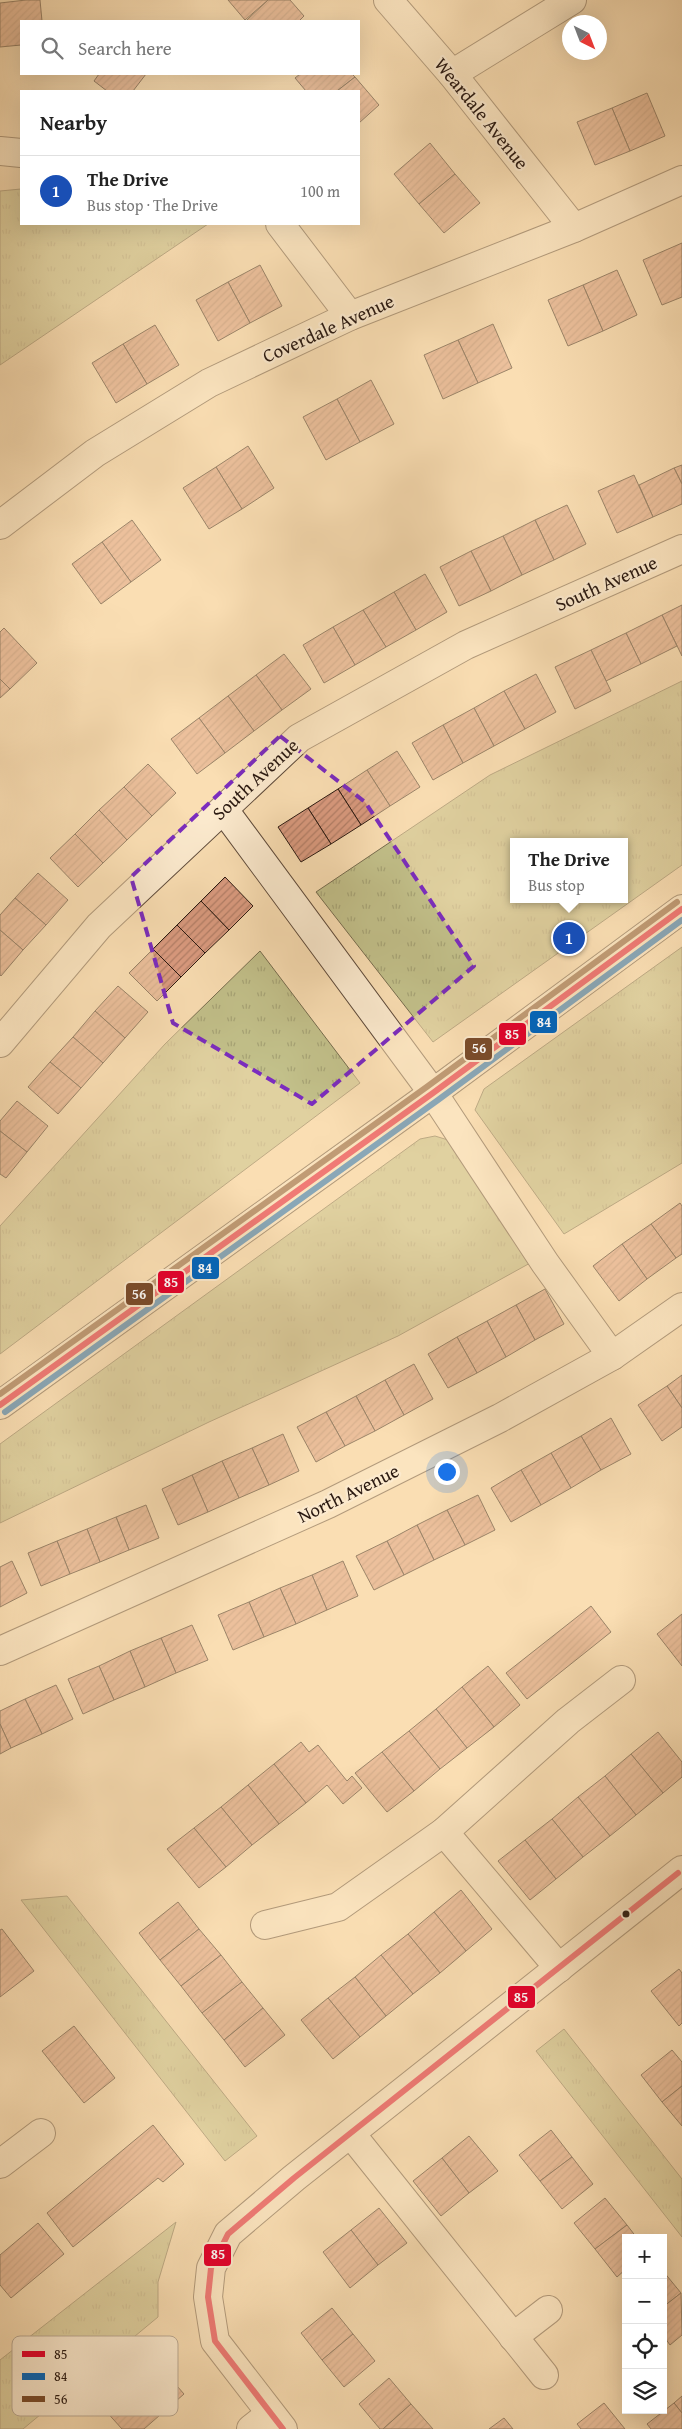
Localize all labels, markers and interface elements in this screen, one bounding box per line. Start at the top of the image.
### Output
north arrow [562,15,607,60]
search box [20,20,360,75]
icon: search [38,34,66,62]
text: Search here [78,34,172,62]
street label: Weardale Avenue [428,51,536,175]
text: Nearby [40,107,107,138]
text: The Drive [87,165,169,193]
text: 1 [52,179,60,203]
text: 100 m [300,179,340,203]
text: Bus stop · The Drive [87,193,218,217]
street label: Coverdale Avenue [258,286,398,369]
street label: South Avenue [550,548,662,618]
street label: South Avenue [206,731,305,826]
popup [510,838,628,903]
text: The Drive [528,845,610,873]
text: Bus stop [528,873,585,897]
pin: 1 [553,919,585,957]
line badge: 84 [529,1010,558,1034]
text: 84 [537,1012,551,1032]
line badge: 85 [498,1022,527,1046]
text: 85 [505,1024,519,1044]
line badge: 56 [464,1037,493,1061]
text: 56 [472,1038,486,1058]
line badge: 84 [191,1256,220,1280]
text: 84 [198,1258,212,1278]
line badge: 85 [157,1270,185,1294]
text: 85 [164,1272,178,1292]
line badge: 56 [125,1282,154,1306]
text: 56 [132,1284,146,1304]
street label: North Avenue [292,1456,404,1530]
your location [434,1459,460,1485]
unlabelled marker [621,1909,631,1919]
line badge: 85 [507,1985,536,2009]
text: 85 [514,1987,528,2007]
map controls [622,2234,667,2414]
button: + [622,2234,667,2279]
line badge: 85 [203,2243,232,2267]
text: 85 [211,2244,225,2264]
button: − [622,2279,667,2324]
button: locate [622,2324,667,2369]
legend [12,2336,178,2416]
text: 85 [54,2344,67,2364]
text: 84 [54,2366,68,2386]
button: layers [622,2369,667,2414]
text: 56 [54,2389,68,2409]

